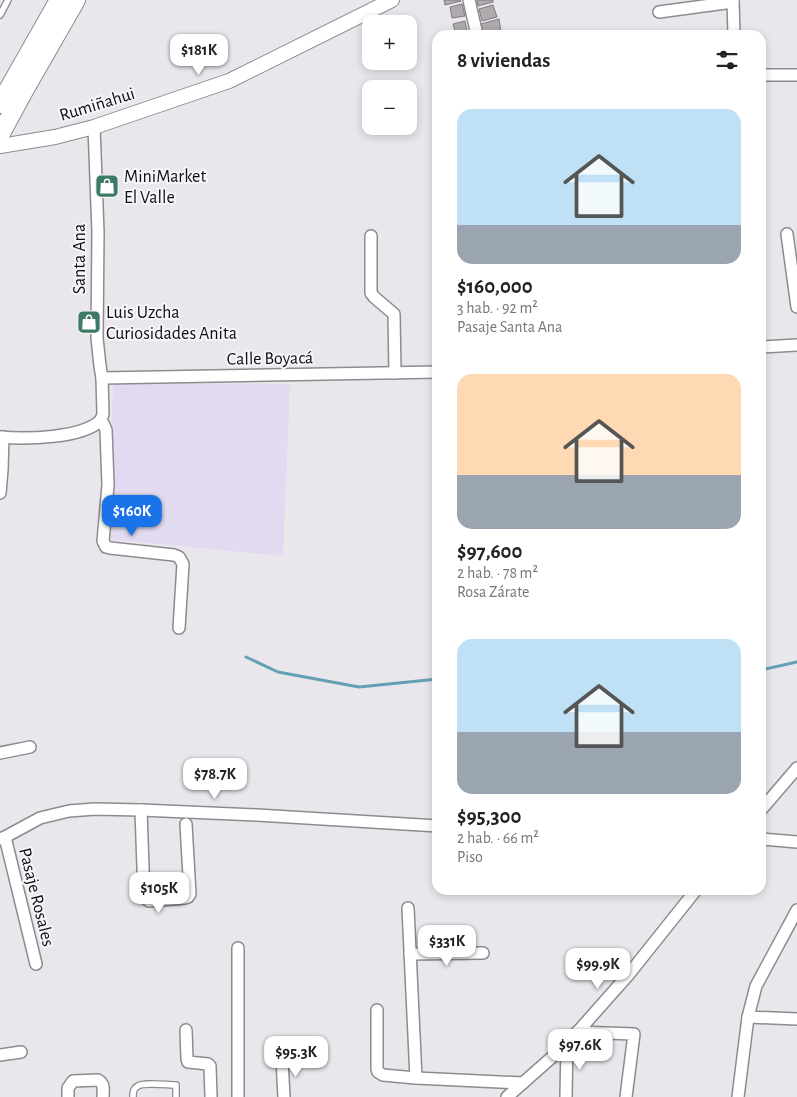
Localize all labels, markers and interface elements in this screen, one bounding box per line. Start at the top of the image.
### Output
map controls [362,15,417,135]
button: + [362,15,417,70]
pin: $181K [164,34,234,76]
text: $181K [181,42,217,58]
icon: filters [713,46,741,74]
text: 8 viviendas [457,50,550,71]
button: − [362,80,417,135]
street label: Rumiñahui [57,85,137,125]
icon: home [554,141,644,231]
place label: MiniMarket El Valle [124,168,206,207]
shop icon: MiniMarket El Valle [94,173,120,199]
street label: Santa Ana [71,224,89,294]
text: $160,000 [457,276,533,297]
text: 3 hab. · 92 m² [457,300,538,316]
place label: Luis Uzcha Curiosidades Anita [106,304,237,343]
shop icon: Luis Uzcha Curiosidades Anita [76,309,102,335]
text: Pasaje Santa Ana [457,319,562,335]
street label: Calle Boyacá [227,349,314,369]
icon: home [554,406,644,496]
pin: $160K [97,494,167,537]
text: $160K [113,503,151,519]
text: $97,600 [457,541,523,562]
text: 2 hab. · 78 m² [457,565,538,581]
text: Rosa Zárate [457,584,529,600]
icon: home [554,671,644,761]
pin: $78.7K [174,758,256,800]
text: $78.7K [194,766,236,782]
text: $95,300 [457,806,521,827]
text: 2 hab. · 66 m² [457,830,539,846]
street label: Pasaje Rosales [15,846,57,948]
text: Piso [457,849,483,865]
pin: $105K [124,872,194,914]
text: $105K [140,880,178,896]
pin: $331K [412,924,482,967]
text: $331K [429,933,465,949]
pin: $99.9K [557,948,639,990]
text: $99.9K [576,956,620,972]
pin: $97.6K [539,1028,621,1071]
pin: $95.3K [255,1036,337,1078]
text: $97.6K [559,1037,601,1053]
text: $95.3K [275,1044,317,1060]

